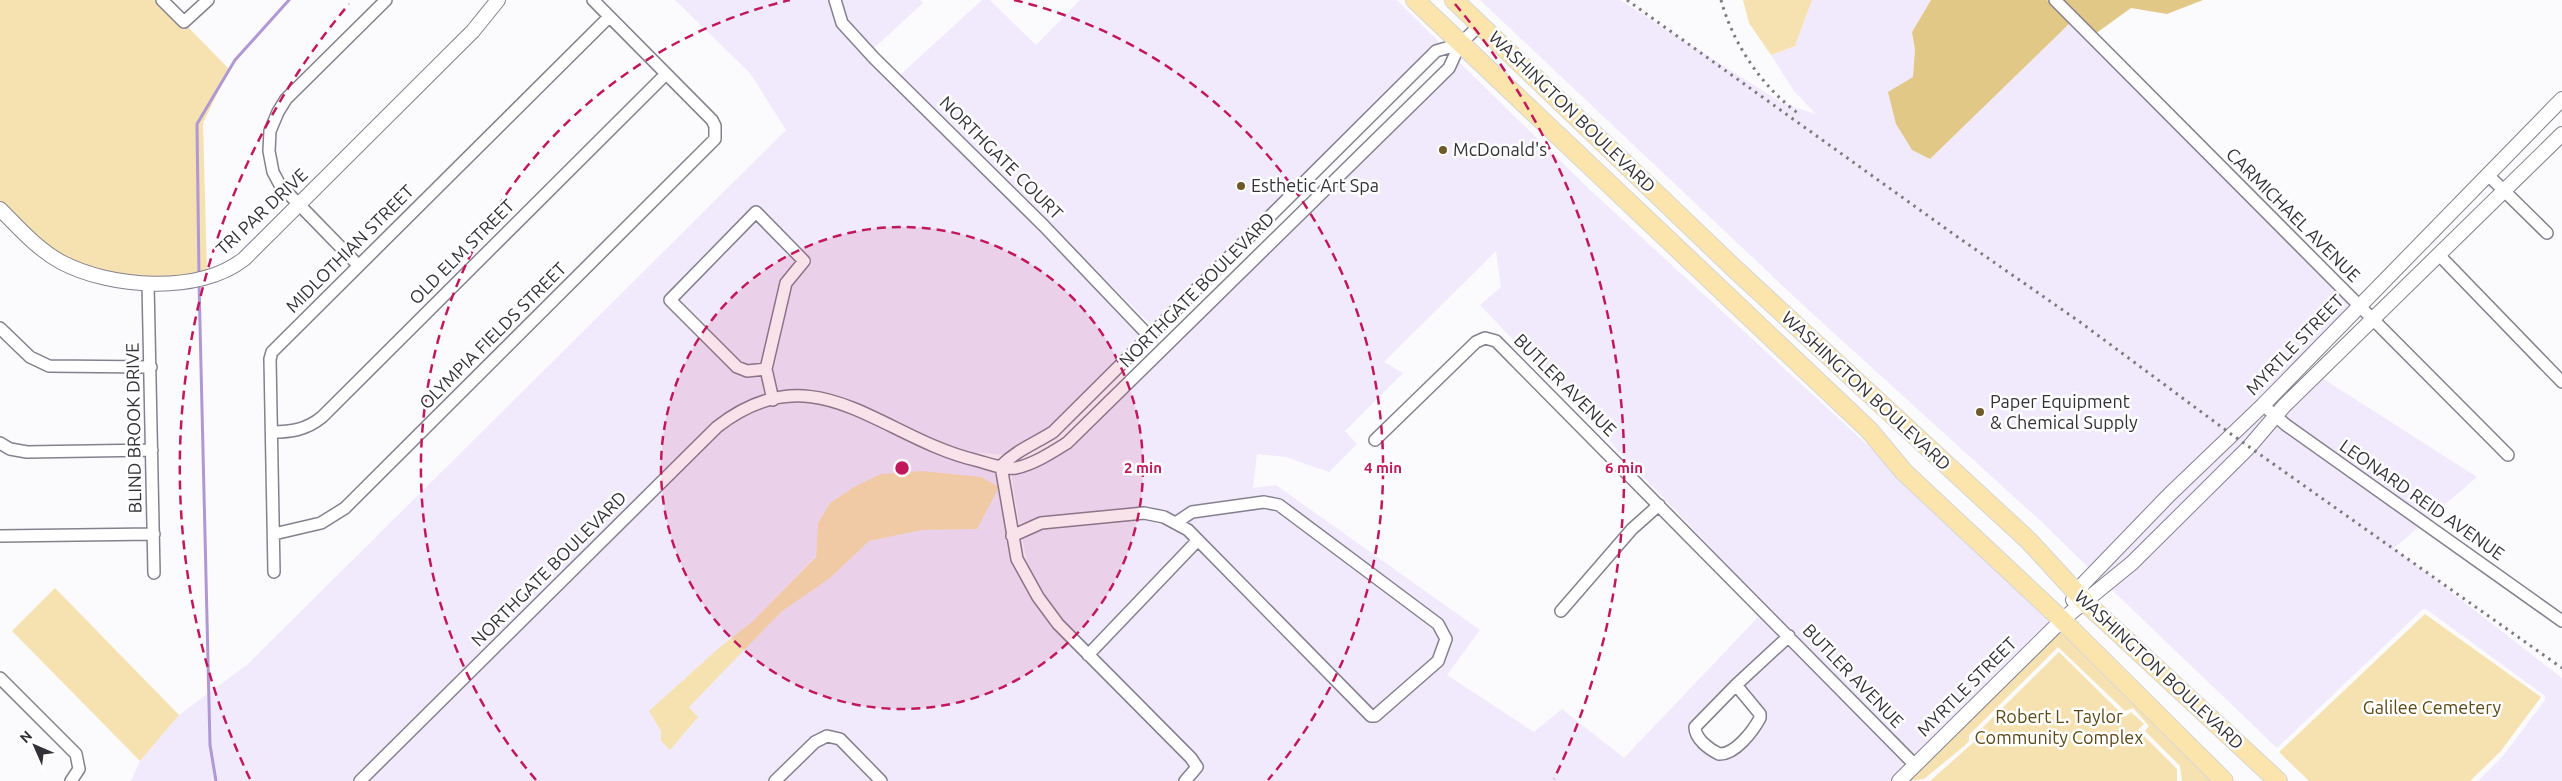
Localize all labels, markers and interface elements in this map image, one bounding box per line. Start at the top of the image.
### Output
street label: WASHINGTON BOULEVARD [1485,26,1660,196]
street label: NORTHGATE COURT [936,92,1067,223]
place label: McDonald's [1453,139,1547,159]
street label: CARMICHAEL AVENUE [2223,143,2365,285]
marker: McDonald's [1437,144,1449,156]
street label: TRI PAR DRIVE [212,164,311,259]
place label: Esthetic Art Spa [1251,175,1379,195]
street label: MIDLOTHIAN STREET [281,180,417,316]
marker: Esthetic Art Spa [1235,180,1247,192]
street label: OLD ELM STREET [405,195,518,308]
street label: NORTHGATE BOULEVARD [1115,208,1278,371]
street label: OLYMPIA FIELDS STREET [415,258,570,413]
street label: MYRTLE STREET [2241,290,2347,399]
street label: WASHINGTON BOULEVARD [1778,307,1955,474]
street label: BUTLER AVENUE [1511,329,1621,439]
street label: BLIND BROOK DRIVE [122,343,144,513]
place label: Paper Equipment & Chemical Supply [1990,391,2138,432]
marker: Paper Equipment & Chemical Supply [1974,406,1986,418]
street label: LEONARD REID AVENUE [2337,435,2509,564]
centre of rings [893,459,911,477]
text: 2 min [1124,459,1162,476]
text: 4 min [1364,459,1402,476]
text: 6 min [1605,459,1643,476]
street label: NORTHGATE BOULEVARD [467,487,630,650]
street label: WASHINGTON BOULEVARD [2071,586,2248,753]
street label: BUTLER AVENUE [1799,619,1908,731]
street label: MYRTLE STREET [1913,633,2020,740]
park label: Galilee Cemetery [2363,697,2501,717]
park label: Robert L. Taylor Community Complex [1975,706,2143,747]
north arrow [10,721,60,771]
text: N [16,727,35,746]

